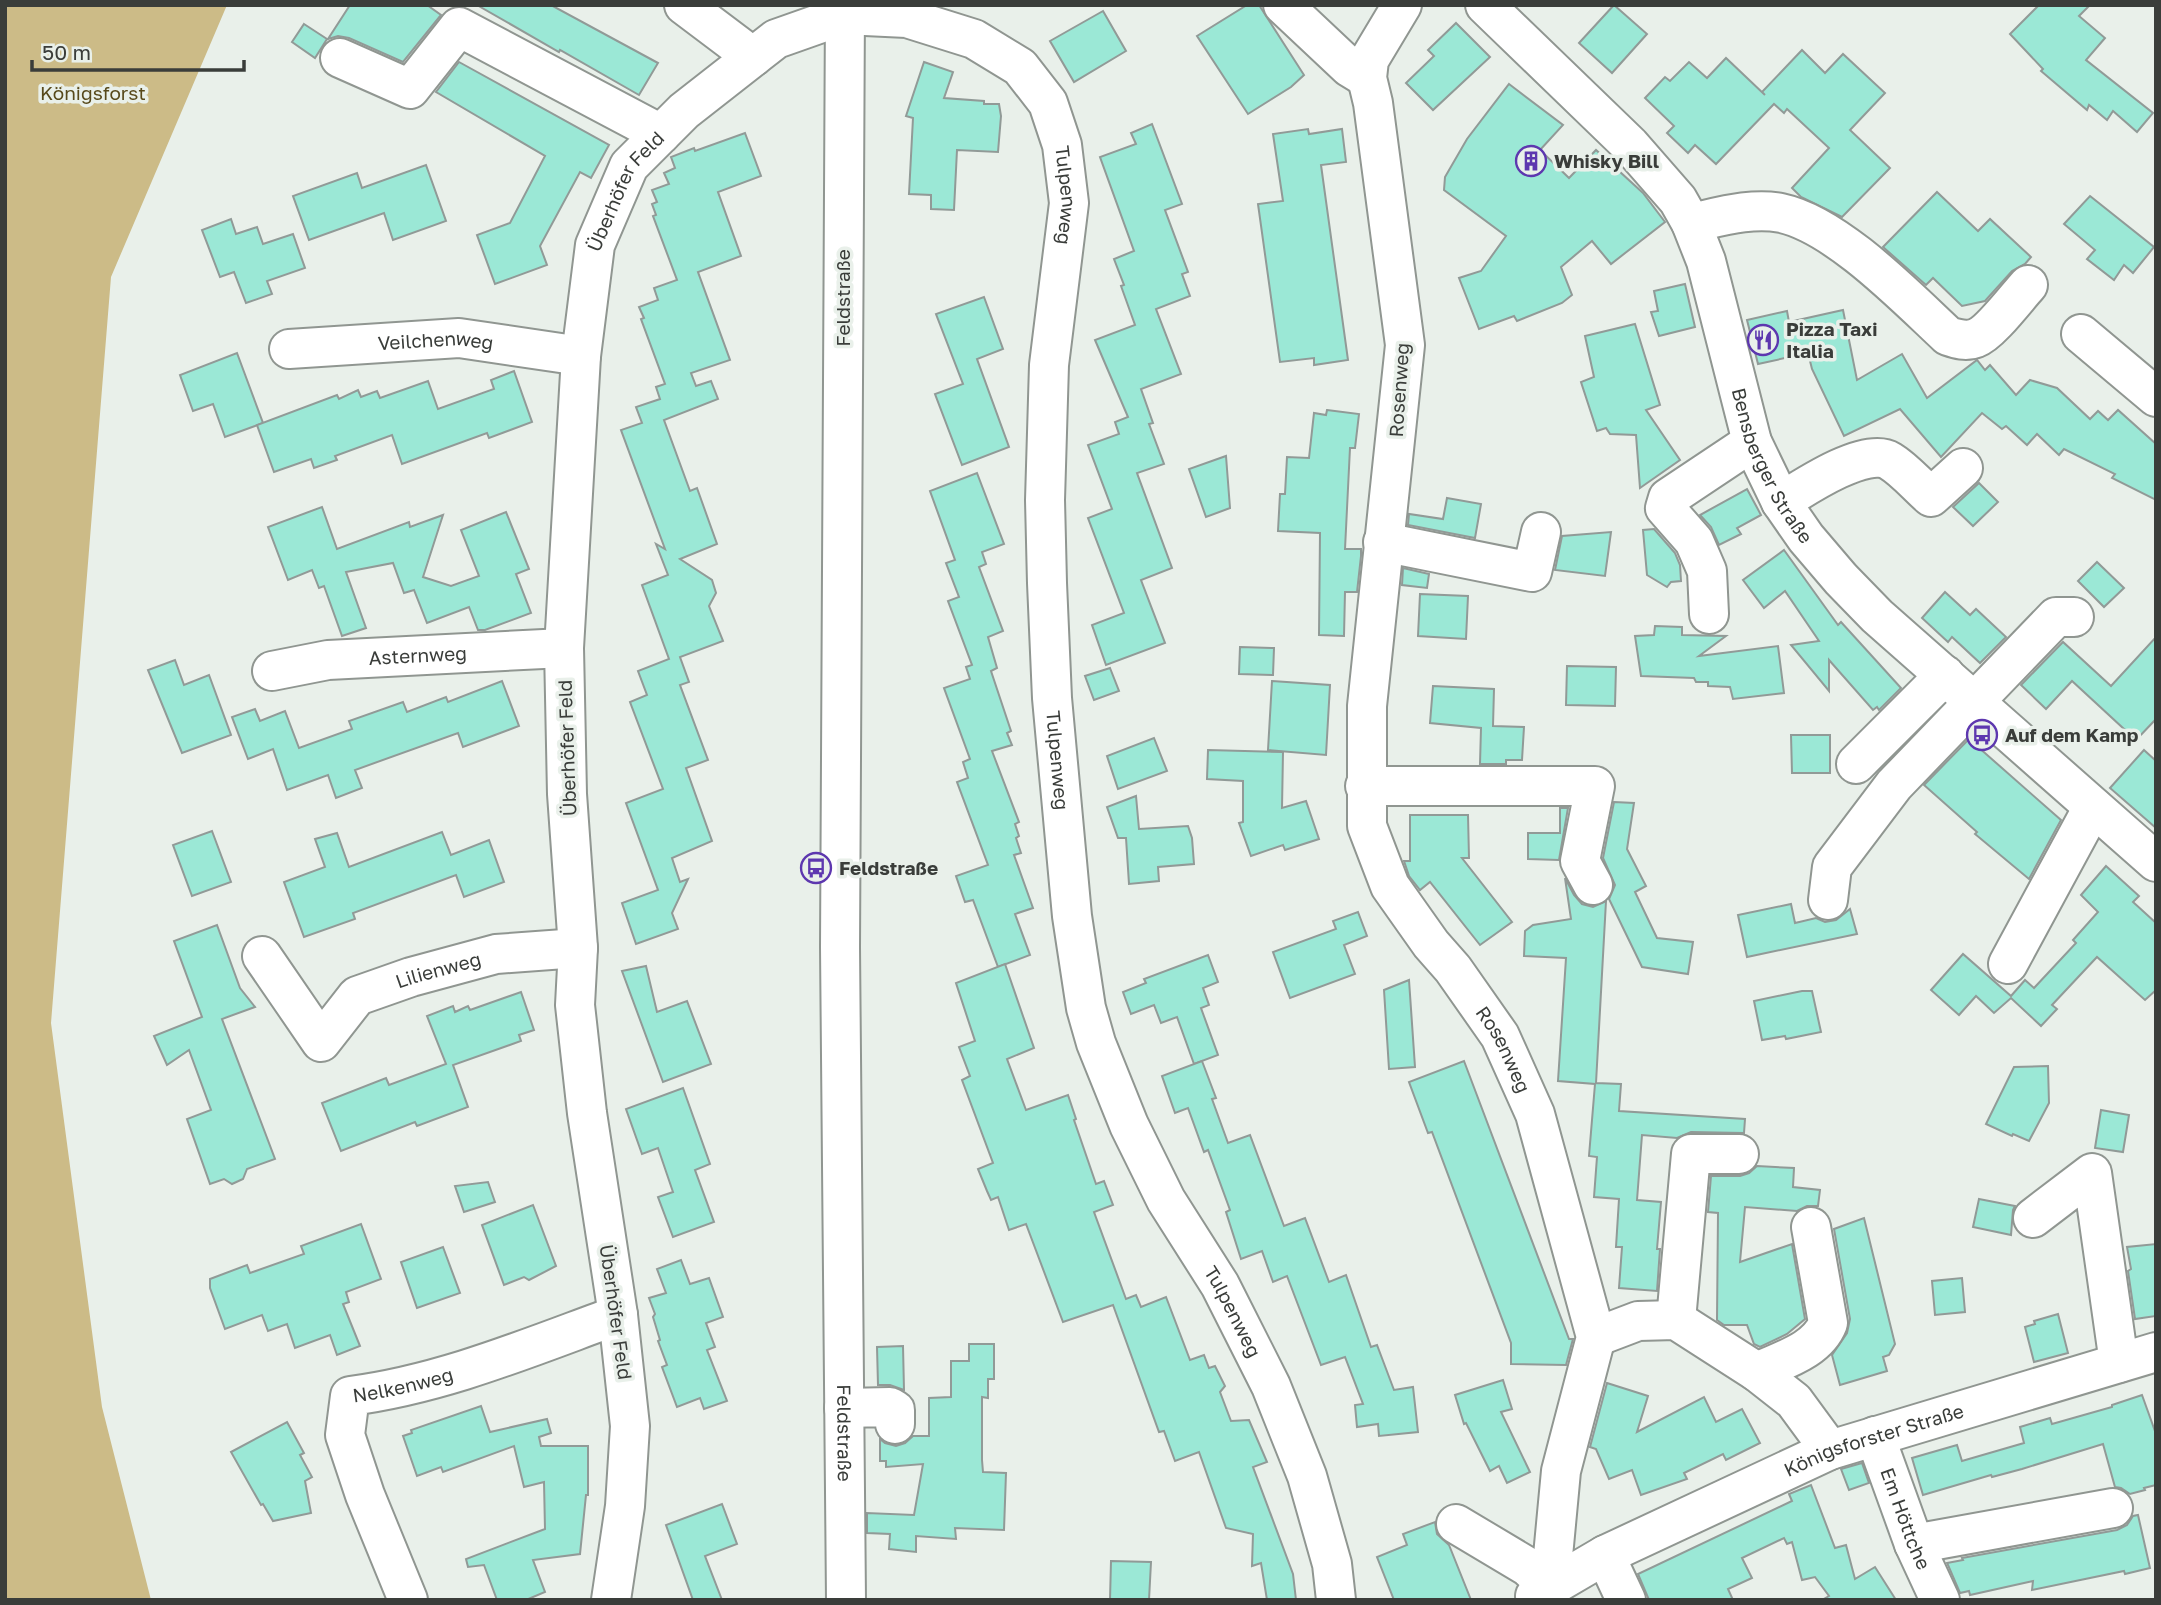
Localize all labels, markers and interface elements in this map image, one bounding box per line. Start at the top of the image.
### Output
scale bar [32,28,243,72]
text: 50 m [42,39,91,65]
park label: Königsforst [40,81,146,104]
street label: Überhöfer Feld [582,126,668,255]
street label: Tulpenweg [1051,144,1081,246]
building icon: Whisky Bill [1514,144,1548,178]
place label: Whisky Bill [1554,149,1659,172]
street label: Feldstraße [831,249,854,347]
place label: Pizza Taxi Italia [1786,317,1877,362]
restaurant icon: Pizza Taxi Italia [1746,323,1780,357]
street label: Veilchenweg [377,326,495,354]
street label: Rosenweg [1384,342,1413,438]
street label: Bensberger Straße [1728,385,1818,547]
street label: Asternweg [368,641,467,669]
street label: Überhöfer Feld [553,679,580,817]
street label: Tulpenweg [1042,710,1074,811]
bus stop icon: Auf dem Kamp [1965,718,1999,752]
place label: Auf dem Kamp [2005,723,2139,746]
bus stop icon: Feldstraße [799,851,833,885]
place label: Feldstraße [839,856,938,879]
street label: Lilienweg [392,947,483,993]
street label: Rosenweg [1472,1001,1536,1096]
street label: Überhöfer Feld [596,1243,637,1381]
street label: Tulpenweg [1200,1261,1267,1361]
street label: Nelkenweg [351,1362,456,1407]
street label: Feldstraße [833,1384,857,1482]
street label: Königsforster Straße [1780,1399,1966,1481]
street label: Em Höttche [1876,1464,1936,1573]

